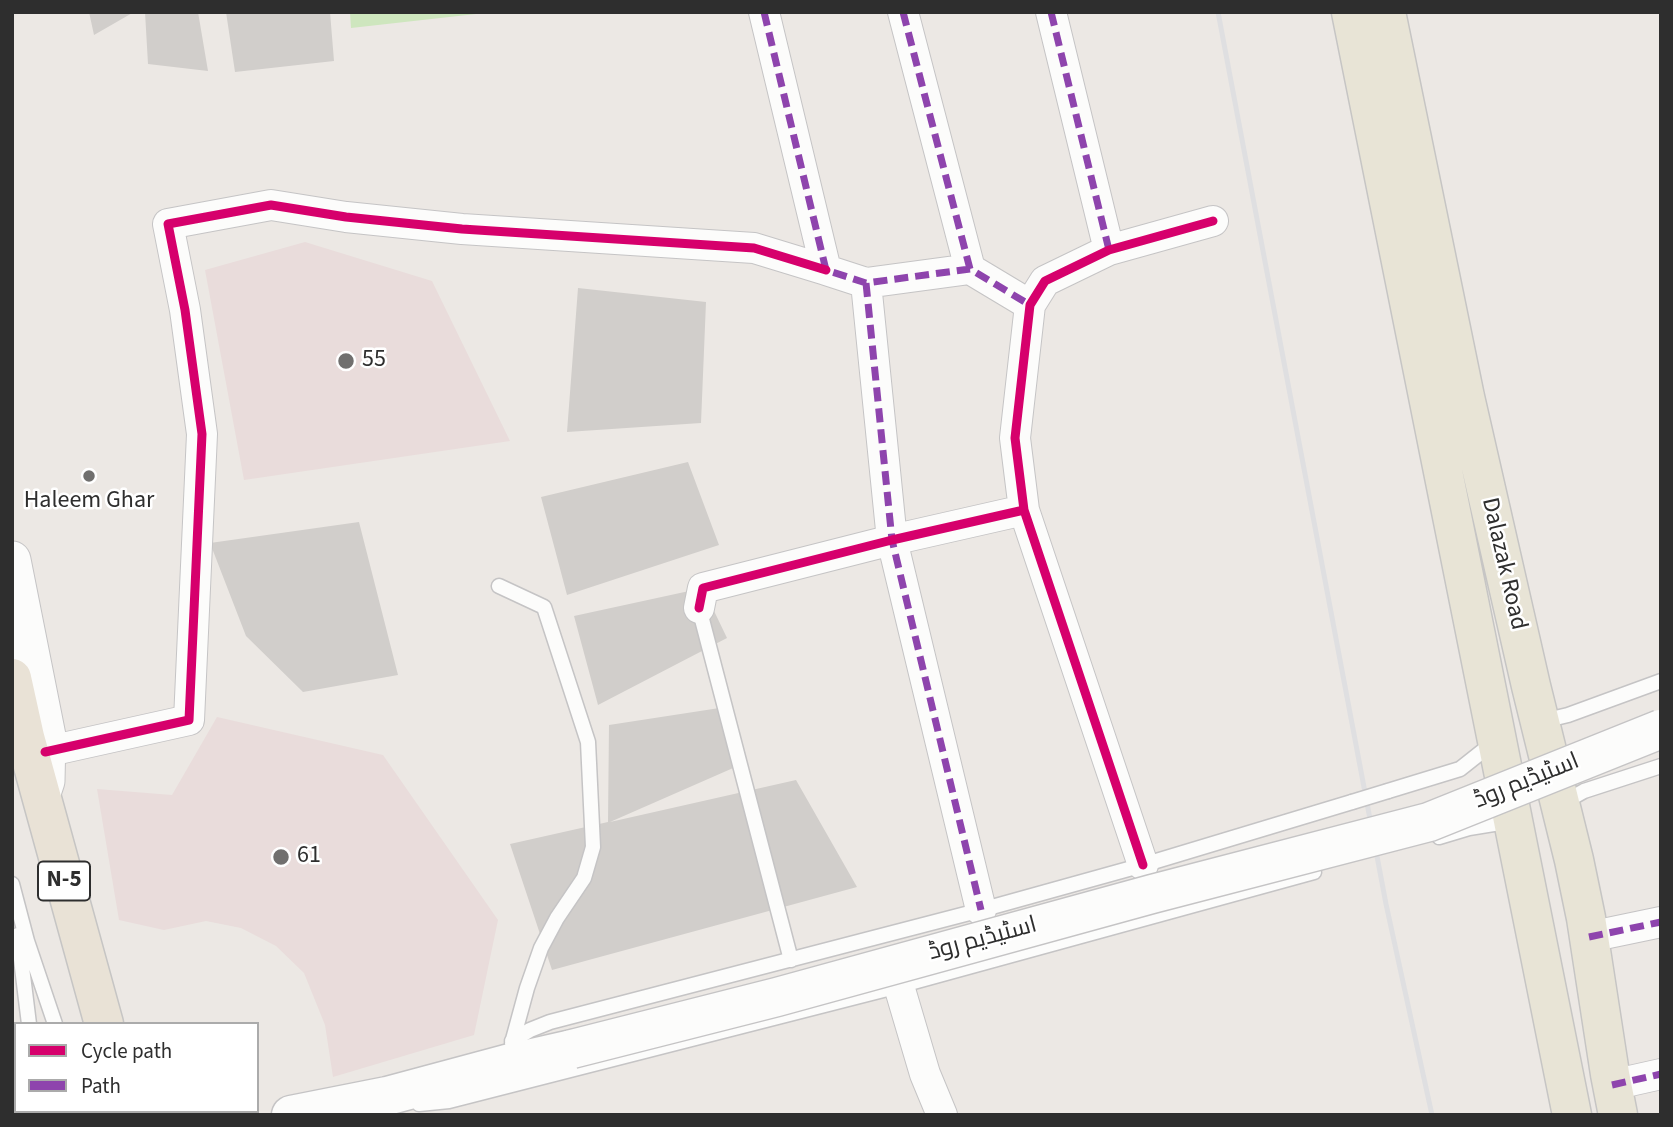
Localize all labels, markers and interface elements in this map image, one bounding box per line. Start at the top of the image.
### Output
place label: 55 [362,347,386,375]
marker: 55 [336,351,356,371]
marker: Haleem Ghar [81,468,97,484]
place label: Haleem Ghar [24,488,154,516]
street label: Dalazak Road [1474,495,1532,633]
street label: اسٹیڈیم روڈ [1470,748,1584,816]
place label: 61 [297,843,321,871]
marker: 61 [271,847,291,867]
road number: N-5 [38,862,90,900]
street label: اسٹیڈیم روڈ [926,912,1040,968]
legend [14,1022,259,1113]
text: Cycle path [81,1036,172,1066]
text: Path [81,1071,121,1101]

